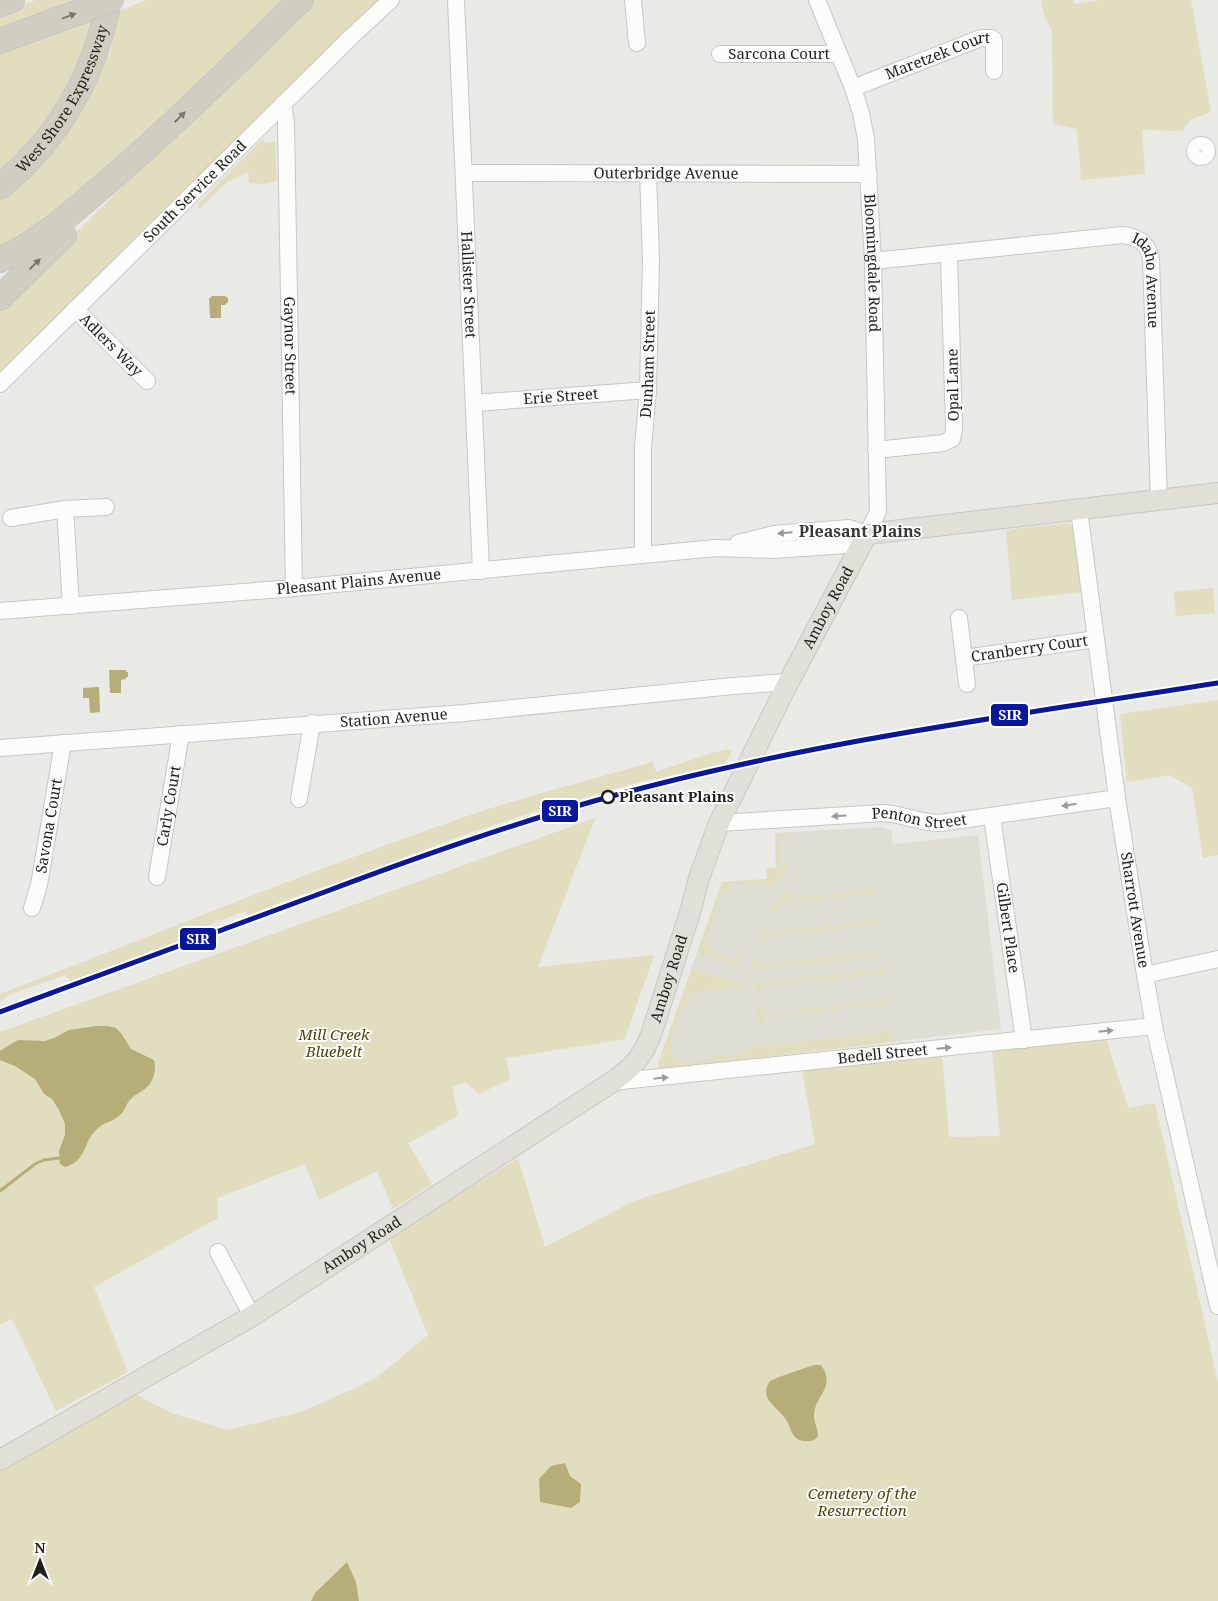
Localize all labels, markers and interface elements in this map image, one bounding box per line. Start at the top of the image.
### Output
one-way arrow [62,12,77,20]
street label: West Shore Expressway [11,22,112,177]
street label: Maretzek Court [882,27,990,83]
street label: Sarcona Court [728,43,830,63]
one-way arrow [174,111,186,123]
street label: South Service Road [138,135,250,246]
street label: Outerbridge Avenue [593,162,739,183]
street label: Bloomingdale Road [860,193,885,333]
street label: Idaho Avenue [1129,227,1164,328]
street label: Hallister Street [457,231,482,339]
one-way arrow [29,258,41,270]
street label: Gaynor Street [280,296,302,395]
street label: Adlers Way [76,309,148,381]
street label: Dunham Street [635,310,659,419]
street label: Opal Lane [941,348,963,422]
street label: Erie Street [523,383,599,408]
district label: Pleasant Plains [799,520,922,542]
one-way arrow [777,530,793,538]
street label: Amboy Road [797,562,857,652]
street label: Pleasant Plains Avenue [276,563,442,598]
street label: Cranberry Court [970,629,1089,666]
street label: Station Avenue [339,703,448,731]
line badge: SIR [990,703,1029,727]
text: SIR [998,705,1023,724]
street label: Carly Court [151,764,185,848]
street label: Savona Court [30,777,66,875]
place label: Pleasant Plains [619,786,734,806]
marker: Pleasant Plains [601,790,615,804]
line badge: SIR [541,799,579,823]
text: SIR [548,801,573,820]
one-way arrow [1061,801,1077,809]
street label: Penton Street [871,802,968,832]
one-way arrow [831,812,847,820]
street label: Sharrott Avenue [1117,851,1155,969]
street label: Gilbert Place [993,881,1025,974]
line badge: SIR [179,927,217,951]
text: SIR [186,929,211,948]
street label: Amboy Road [645,932,691,1025]
park label: Mill Creek Bluebelt [297,1024,370,1061]
one-way arrow [1098,1027,1114,1035]
street label: Bedell Street [837,1038,928,1068]
one-way arrow [937,1044,953,1052]
one-way arrow [653,1074,669,1082]
street label: Amboy Road [318,1211,405,1277]
park label: Cemetery of the Resurrection [808,1483,917,1520]
north arrow [15,1536,65,1586]
text: N [34,1538,46,1557]

